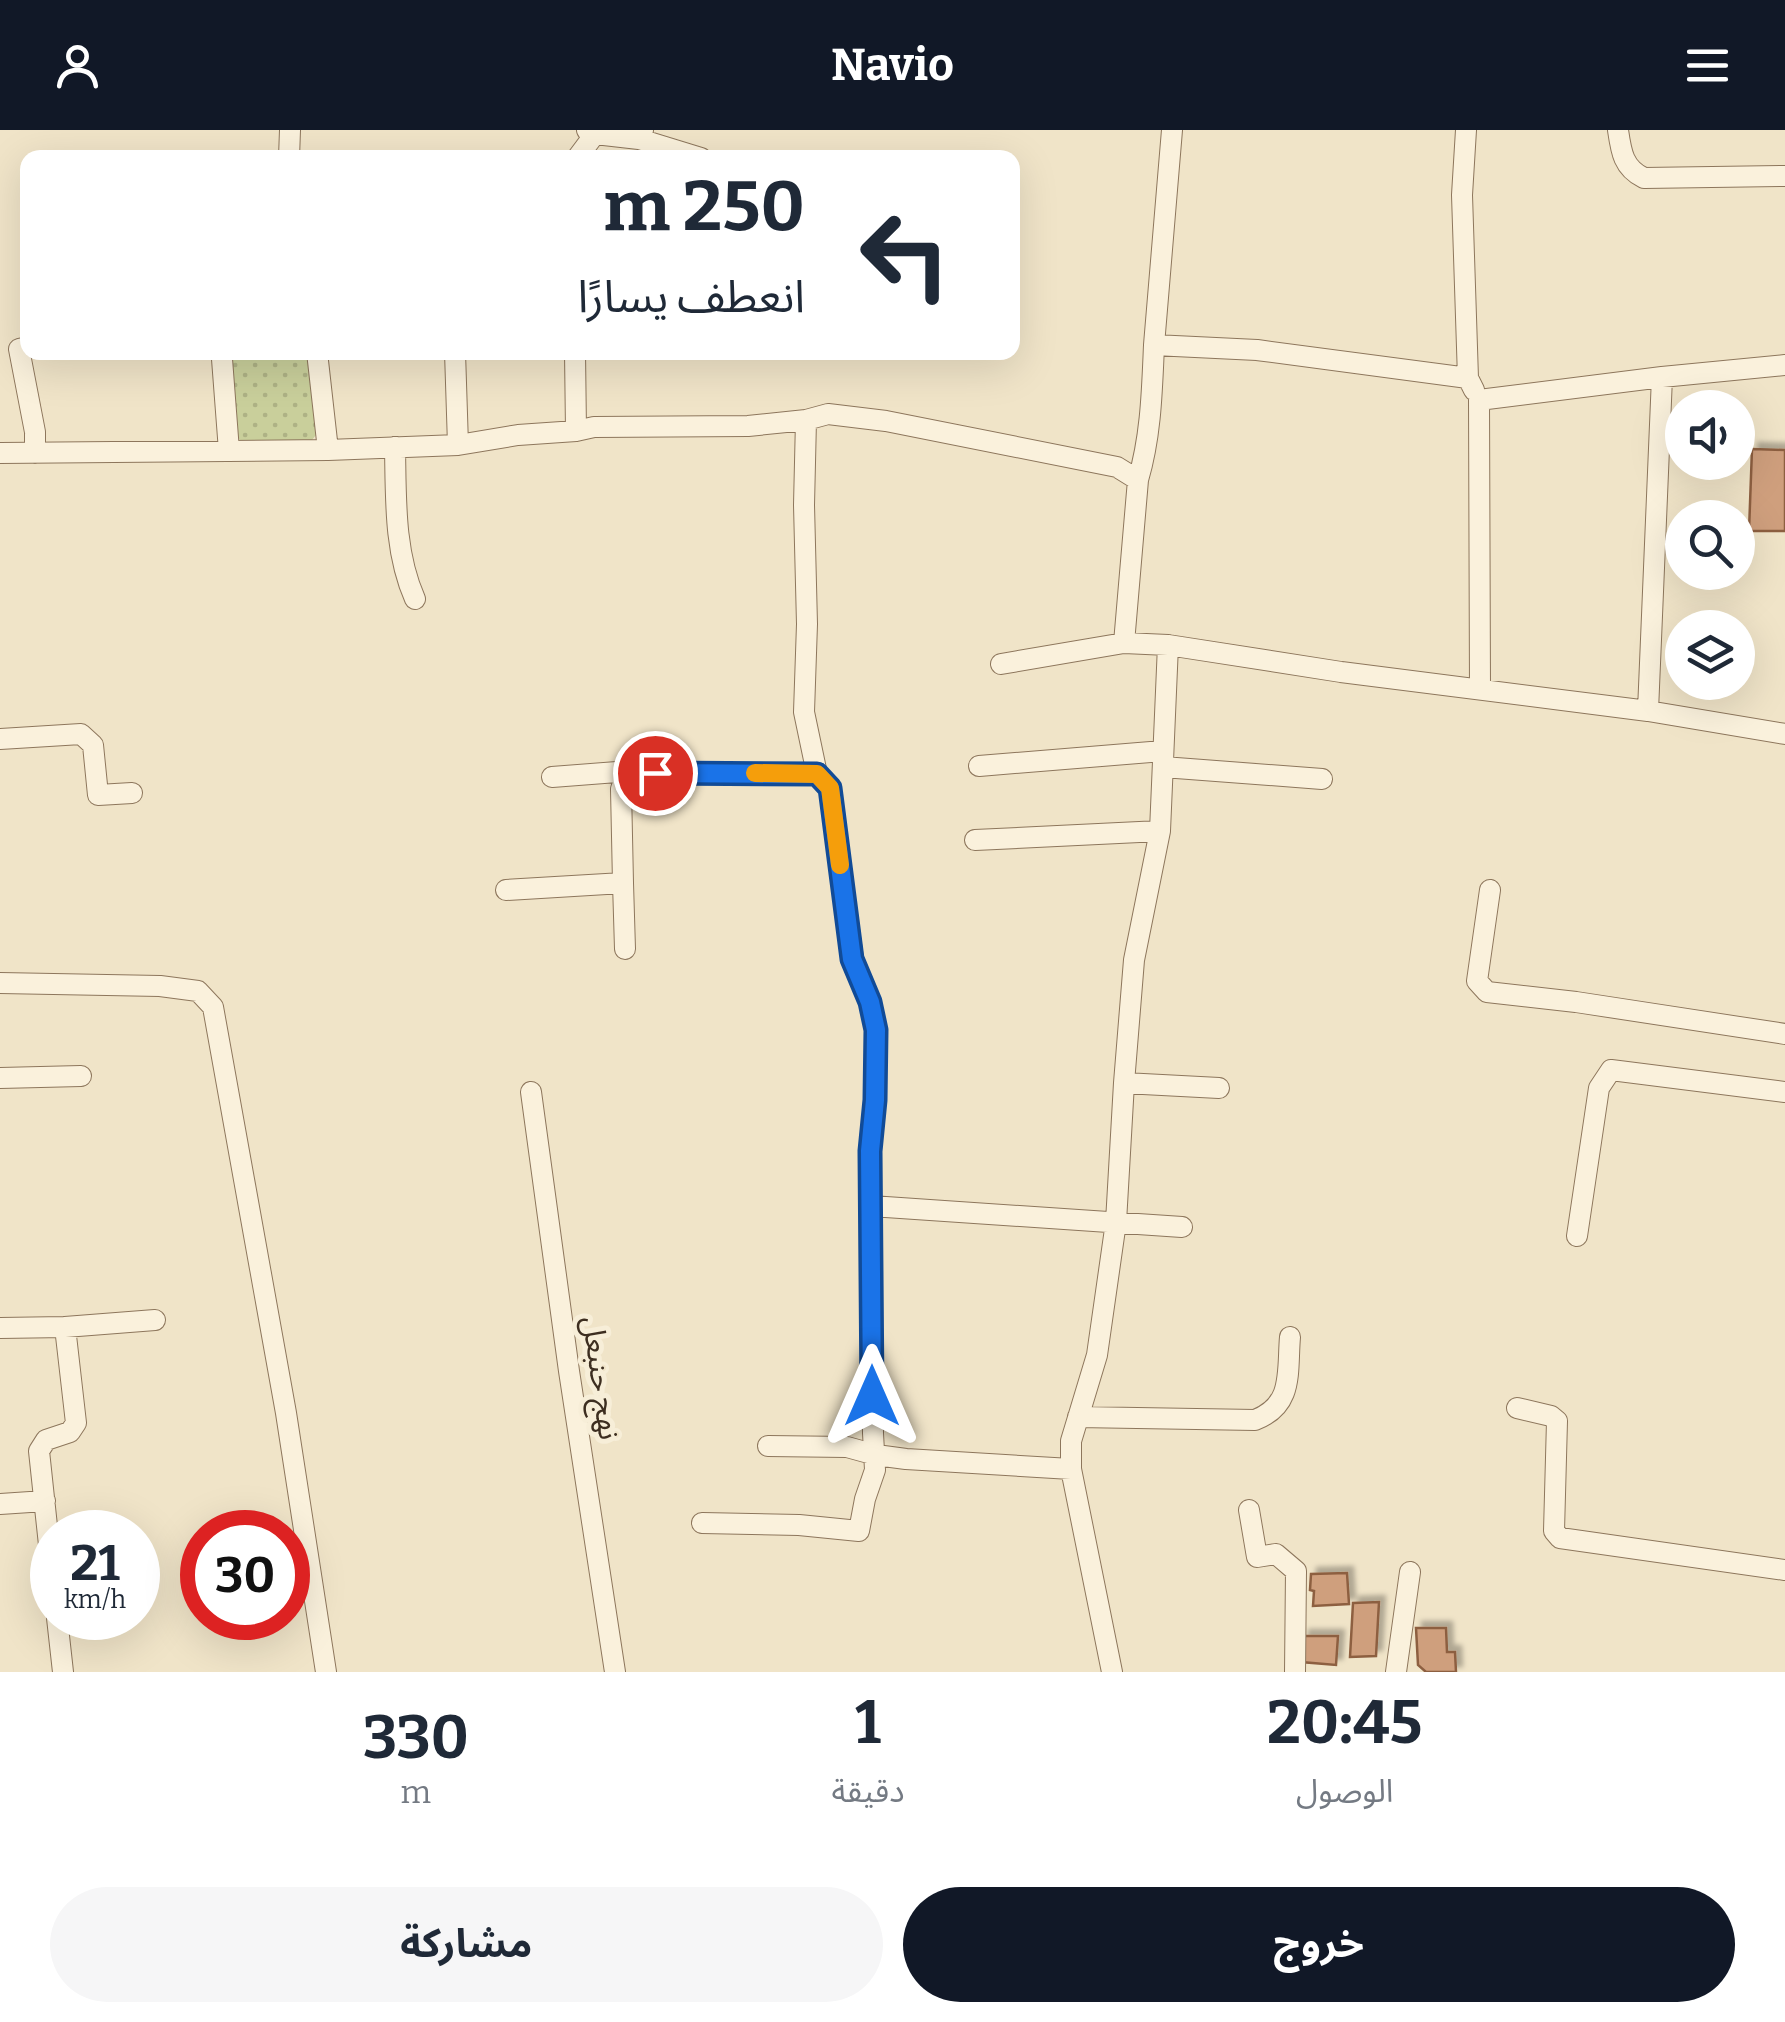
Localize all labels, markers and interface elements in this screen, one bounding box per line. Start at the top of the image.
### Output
icon: person [50,38,105,93]
text: Navio [831,38,954,92]
icon: menu [1680,38,1735,93]
text: 250 m [603,165,805,249]
icon: left [840,190,970,320]
text: انعطف يسارًا [577,270,805,324]
map controls [1665,390,1755,700]
button: sound [1665,390,1755,480]
button: search [1665,500,1755,590]
button: layers [1665,610,1755,700]
pin [613,731,698,816]
icon: arrive [628,746,683,801]
street label: نهج حنبعل [571,1314,627,1443]
position arrow [820,1344,924,1448]
speed limit sign: 30 [180,1510,310,1640]
text: 21 [70,1533,120,1593]
text: km/h [64,1585,126,1615]
text: 1 [855,1687,881,1759]
text: 20:45 [1267,1687,1422,1759]
text: 330 [363,1702,469,1774]
text: دقيقة [832,1772,904,1810]
text: الوصول [1296,1772,1393,1810]
text: m [401,1773,431,1811]
button: مشاركة [50,1887,883,2002]
button: خروج [903,1887,1735,2002]

